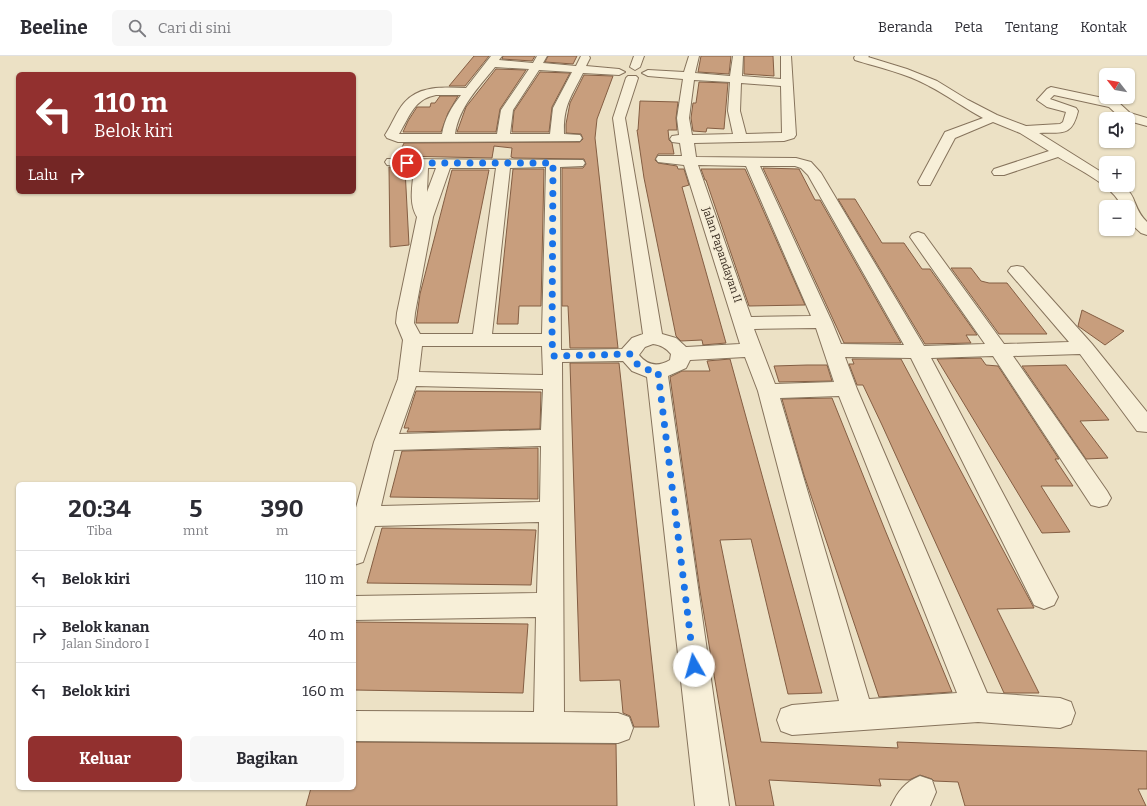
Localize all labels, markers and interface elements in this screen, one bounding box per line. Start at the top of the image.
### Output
search box [112,10,392,46]
text: Beeline [20,16,88,39]
icon: search [126,17,148,39]
text: Cari di sini [158,19,231,37]
text: Beranda [878,19,933,36]
text: Peta [955,19,983,36]
text: Tentang [1005,19,1058,36]
text: Kontak [1080,19,1127,36]
north arrow [1099,68,1135,104]
map controls [1099,68,1135,236]
text: 110 m [94,86,168,119]
icon: left [28,88,80,140]
button: sound [1099,112,1135,148]
text: Belok kiri [94,120,173,142]
pin [390,146,424,180]
icon: arrive [396,152,418,174]
button: + [1099,156,1135,192]
icon: right [66,164,88,186]
text: Lalu [28,166,58,184]
button: − [1099,200,1135,236]
street label: Jalan Papandayan II [699,205,744,305]
text: 20:34 [68,495,131,523]
text: 5 [189,495,202,523]
text: 390 [261,495,304,523]
text: Tiba [87,523,112,538]
text: mnt [183,523,208,538]
text: m [276,523,288,538]
icon: left [28,568,50,590]
text: Belok kiri [62,570,130,588]
text: 110 m [305,570,344,588]
text: Belok kanan [62,618,150,636]
icon: right [28,624,50,646]
text: 40 m [308,626,344,644]
text: Jalan Sindoro I [62,636,149,651]
position arrow [673,645,715,687]
icon: left [28,680,50,702]
text: Belok kiri [62,682,130,700]
text: 160 m [302,682,344,700]
button: Keluar [28,736,182,782]
button: Bagikan [190,736,344,782]

